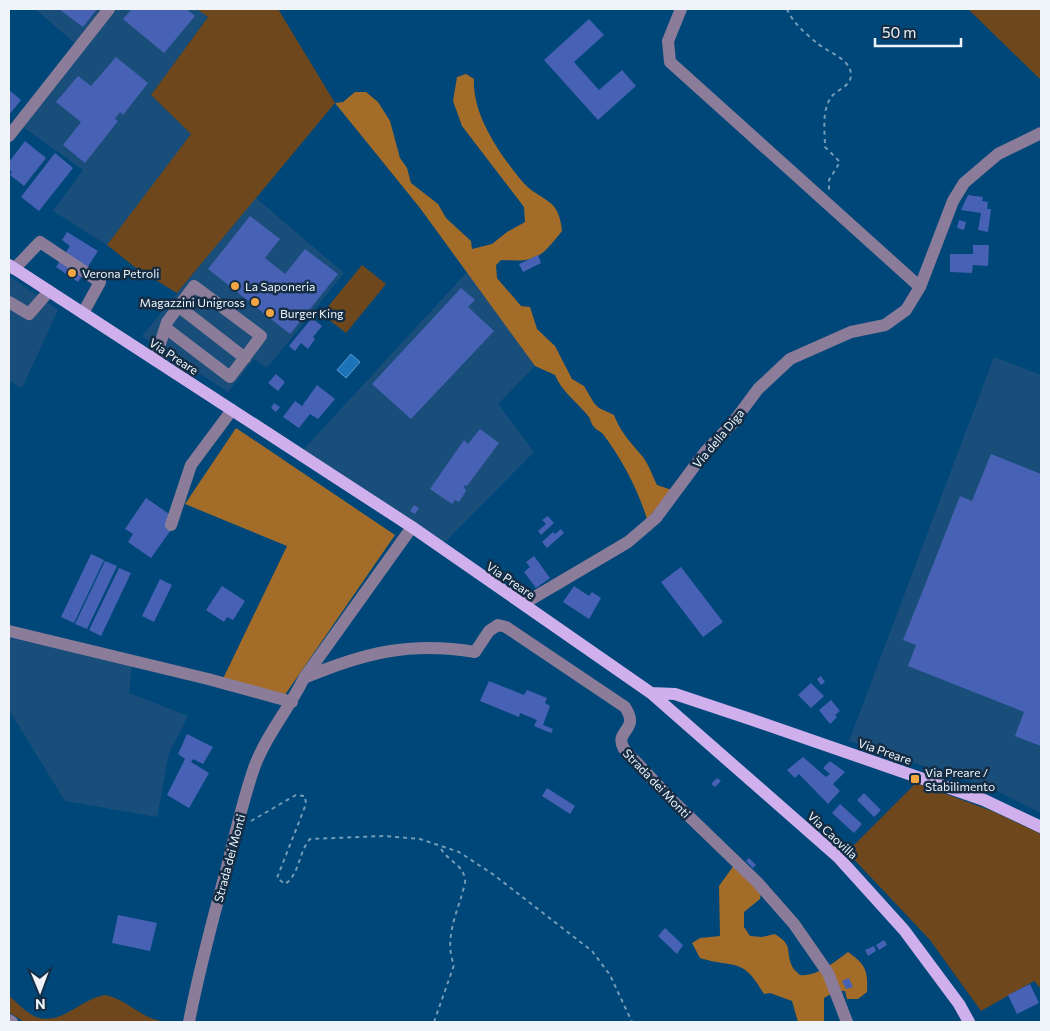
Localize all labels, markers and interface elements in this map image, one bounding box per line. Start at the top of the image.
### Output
scale bar [875,15,961,47]
text: 50 m [882,23,916,41]
place label: Verona Petroli [82,266,159,280]
marker: Verona Petroli [66,267,78,279]
place label: La Saponeria [245,279,315,293]
marker: La Saponeria [229,280,241,292]
place label: Magazzini Unigross [140,295,245,309]
marker: Magazzini Unigross [249,296,261,308]
place label: Burger King [280,306,344,320]
marker: Burger King [264,307,276,319]
street label: Via Preare [147,335,201,377]
street label: Via della Diga [689,406,747,470]
street label: Via Preare [484,559,538,601]
street label: Via Preare [856,735,914,767]
street label: Strada dei Monti [621,746,693,820]
place label: Via Preare / Stabilimento [925,765,995,793]
marker: Via Preare / Stabilimento [909,773,921,785]
street label: Via Caovilla [805,808,861,862]
street label: Strada dei Monti [211,813,247,903]
north arrow [15,966,65,1016]
text: N [35,996,46,1013]

